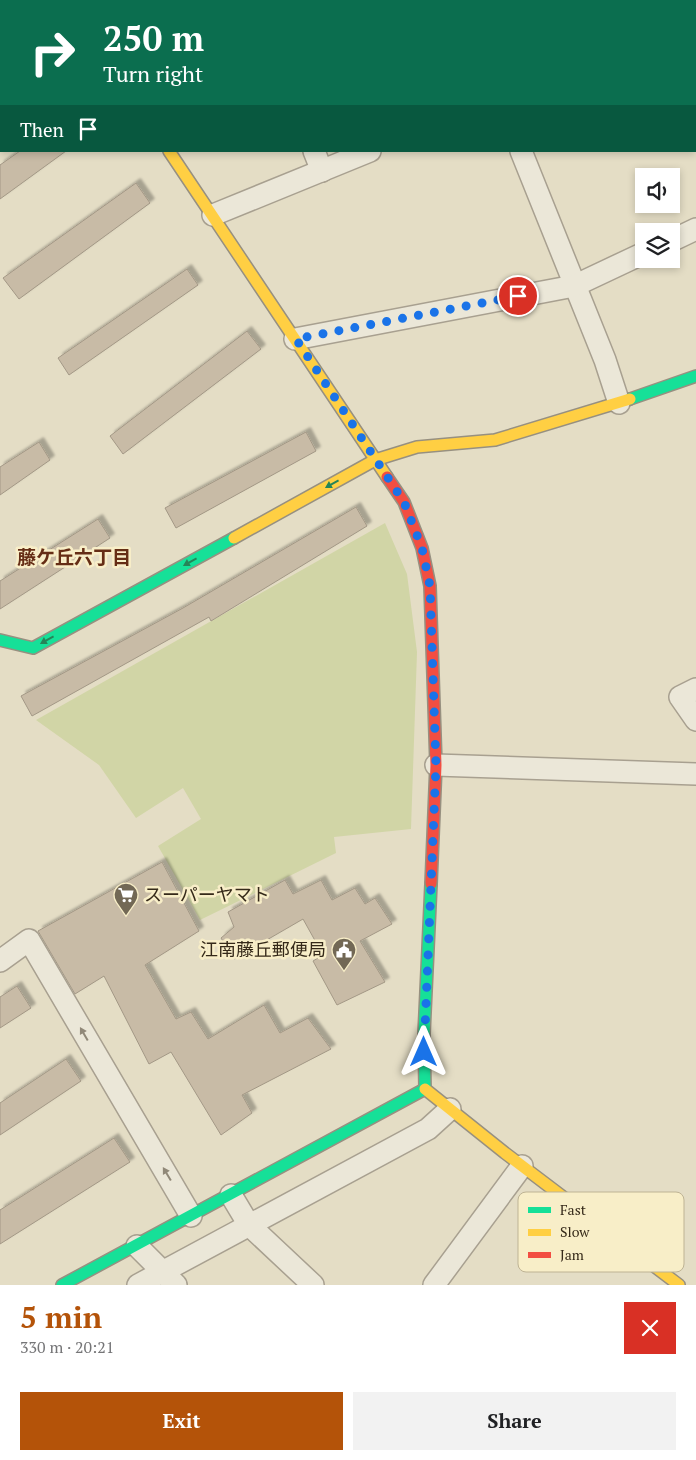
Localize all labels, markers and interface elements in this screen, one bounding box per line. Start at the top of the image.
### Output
text: 250 m [103,15,204,61]
icon: right [20,20,85,85]
text: Turn right [103,59,203,88]
icon: arrive [74,115,102,143]
text: Then [20,117,64,142]
map controls [635,168,680,268]
button: sound [635,168,680,213]
button: layers [635,223,680,268]
pin [497,275,539,317]
icon: arrive [504,282,532,310]
one-way arrow [325,480,340,488]
district label: 藤ケ丘六丁目 [17,544,131,569]
one-way arrow [183,558,197,566]
one-way arrow [40,636,55,644]
supermarket icon: スーパーヤマト [113,882,139,916]
place label: スーパーヤマト [144,882,270,906]
place label: 江南藤丘郵便局 [200,937,326,961]
public building icon: 江南藤丘郵便局 [331,937,357,971]
position arrow [397,1025,449,1077]
one-way arrow [80,1028,89,1041]
one-way arrow [162,1168,171,1181]
legend [518,1192,684,1272]
text: Fast [560,1200,587,1219]
text: Slow [560,1222,590,1241]
text: Jam [560,1245,584,1264]
text: 5 min [20,1297,102,1337]
button: close [624,1302,676,1354]
text: 330 m · 20:21 [20,1336,114,1358]
button: Exit [20,1392,343,1450]
button: Share [353,1392,676,1450]

